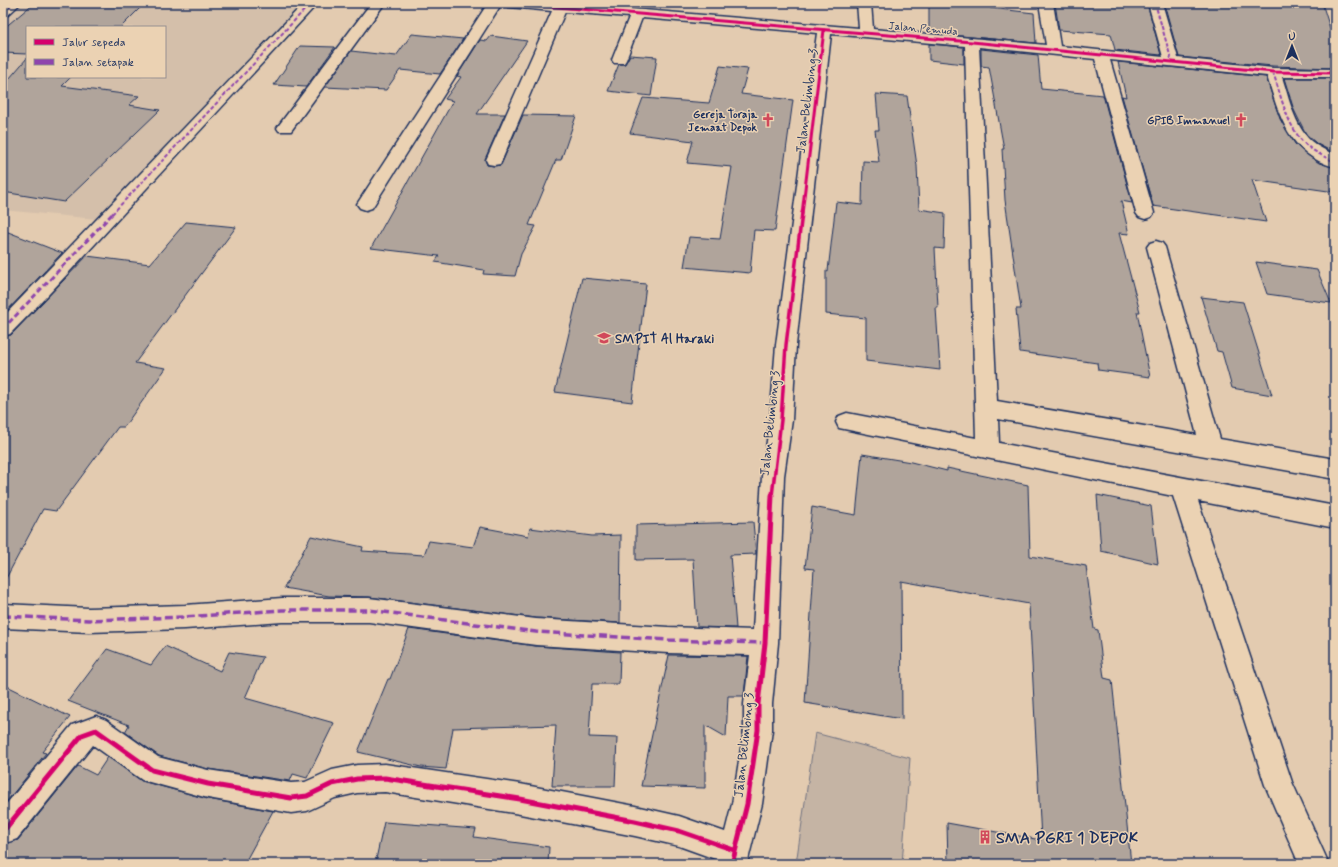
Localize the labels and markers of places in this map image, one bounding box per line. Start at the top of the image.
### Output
place label: Gereja Toraja Jemaat Depok [688,108,758,135]
church icon: Gereja Toraja Jemaat Depok [760,112,776,128]
church icon: GPIB Immanuel [1233,112,1249,128]
place label: GPIB Immanuel [1147,114,1230,128]
school or university icon: SMPIT Al Haraki [596,330,612,346]
place label: SMPIT Al Haraki [615,331,714,348]
place label: SMA PGRI 1 DEPOK [996,828,1139,849]
building icon: SMA PGRI 1 DEPOK [977,829,993,845]

